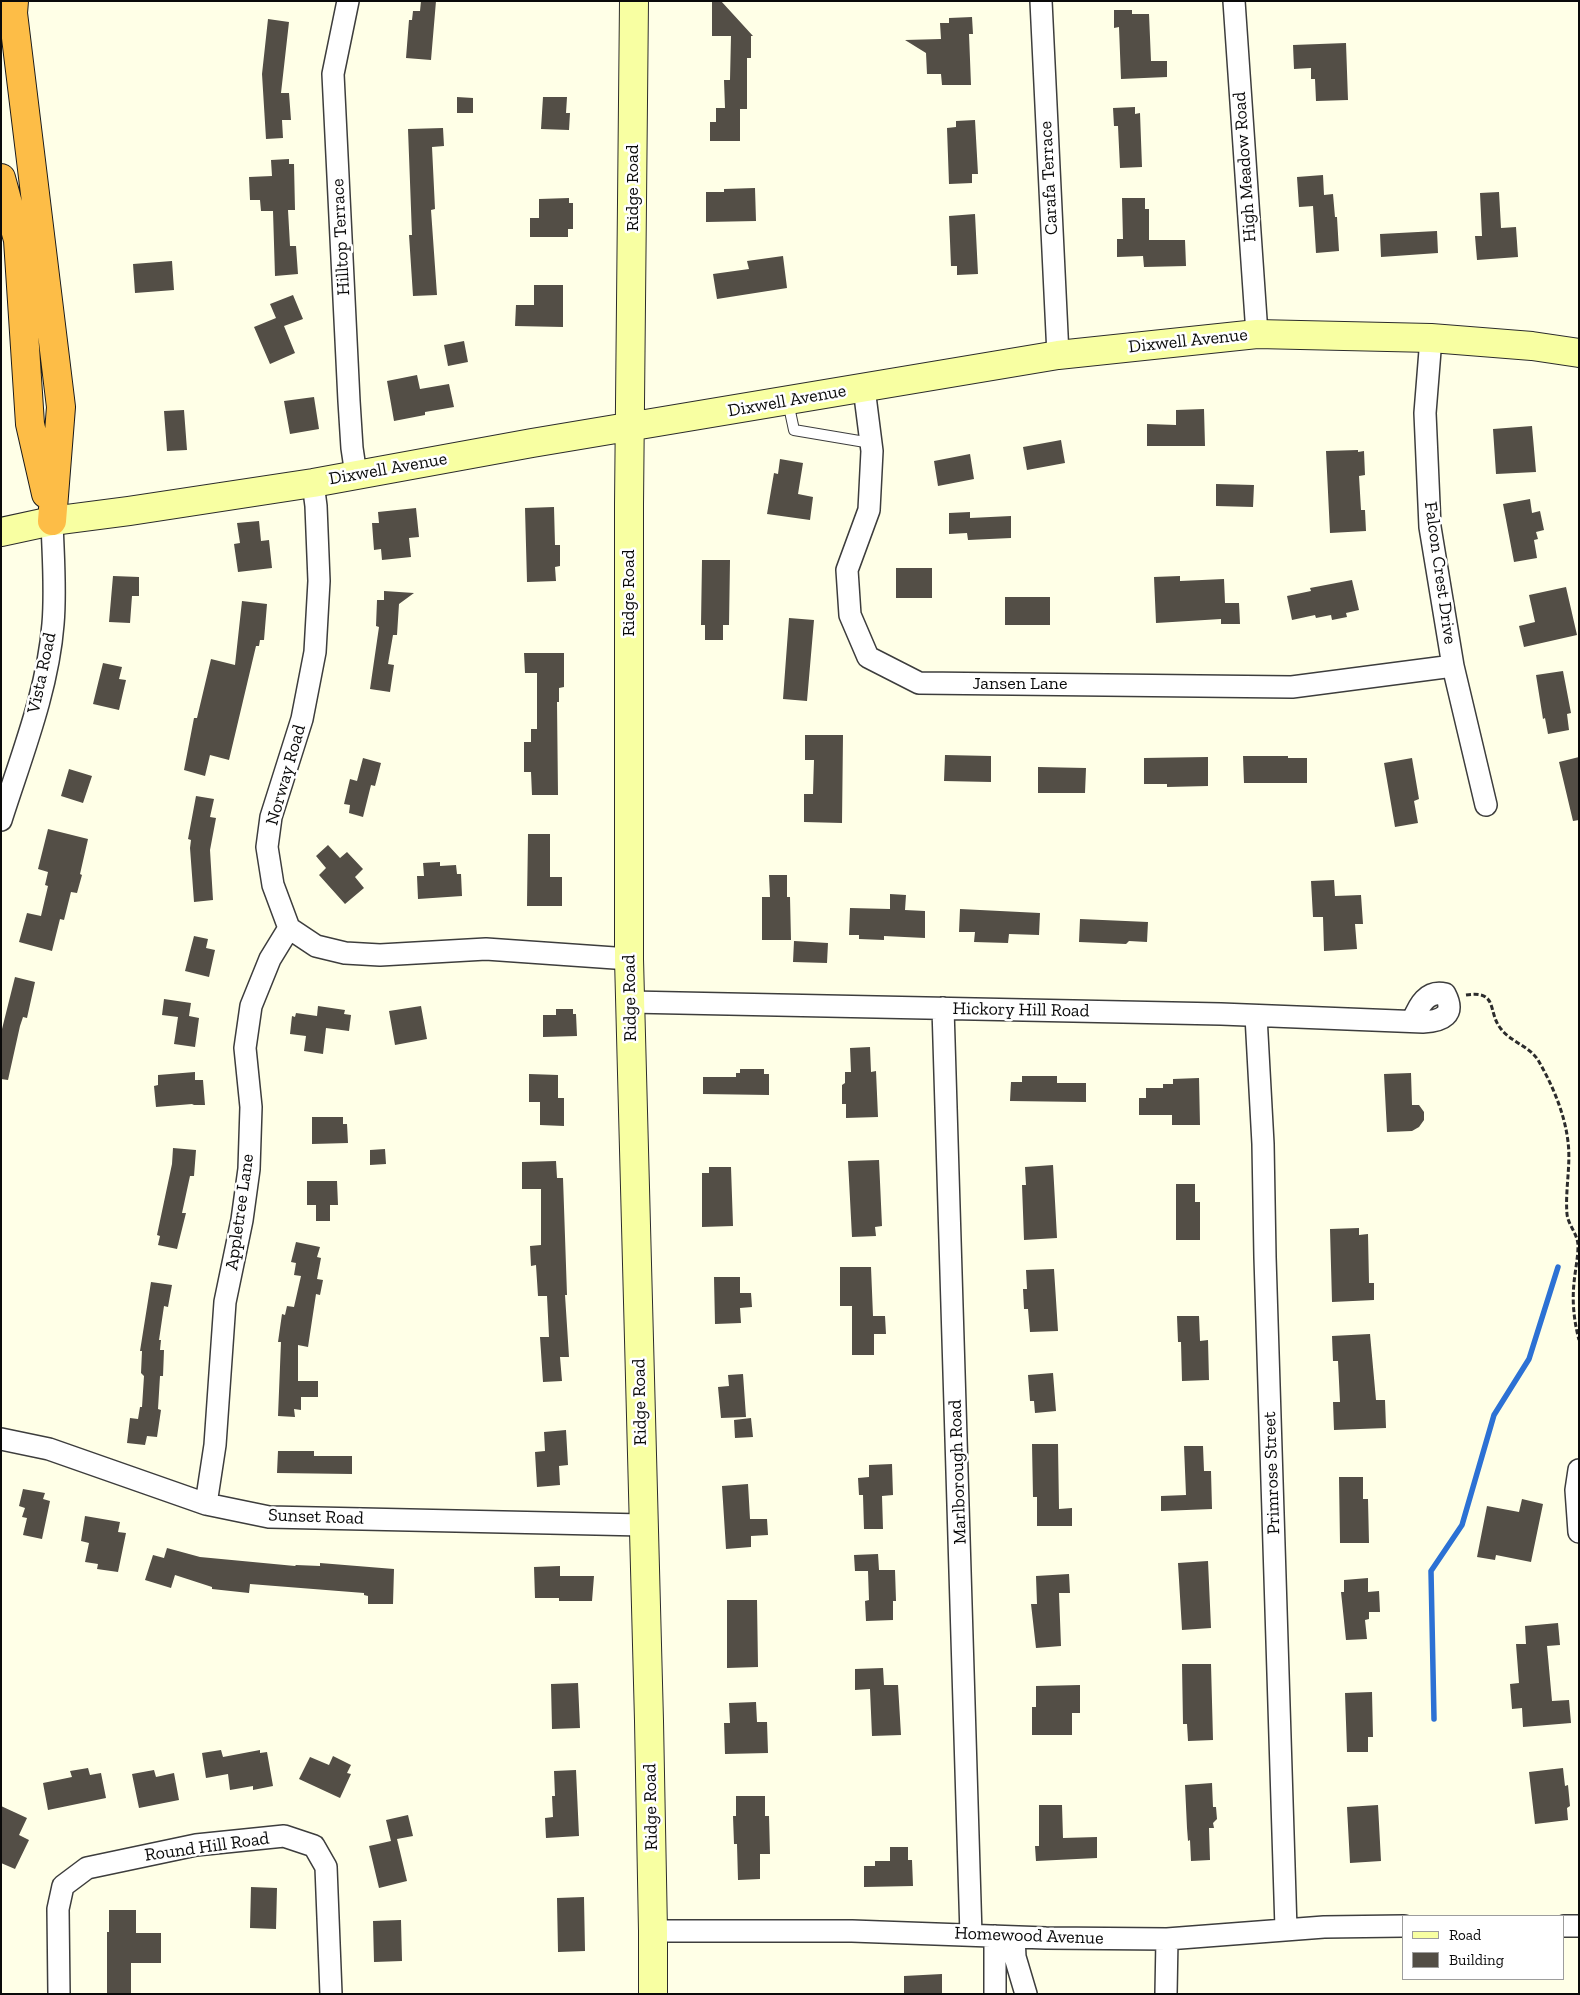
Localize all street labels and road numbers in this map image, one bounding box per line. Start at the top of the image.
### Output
street label: High Meadow Road [1229,91,1261,243]
street label: Carafa Terrace [1035,120,1063,236]
street label: Ridge Road [622,144,644,232]
street label: Hilltop Terrace [327,178,355,296]
street label: Dixwell Avenue [1127,324,1249,358]
street label: Dixwell Avenue [726,380,848,422]
street label: Dixwell Avenue [327,448,449,490]
street label: Falcon Crest Drive [1419,500,1461,646]
street label: Ridge Road [618,549,640,637]
street label: Vista Road [23,630,61,716]
street label: Jansen Lane [973,673,1067,695]
street label: Norway Road [261,722,311,828]
street label: Ridge Road [618,954,642,1042]
street label: Hickory Hill Road [952,998,1090,1022]
street label: Appletree Lane [221,1152,259,1272]
street label: Ridge Road [628,1358,652,1446]
street label: Marlborough Road [945,1399,971,1545]
street label: Primrose Street [1259,1411,1285,1535]
street label: Sunset Road [268,1505,364,1529]
street label: Ridge Road [639,1763,663,1851]
street label: Round Hill Road [143,1828,271,1866]
street label: Homewood Avenue [954,1923,1104,1949]

